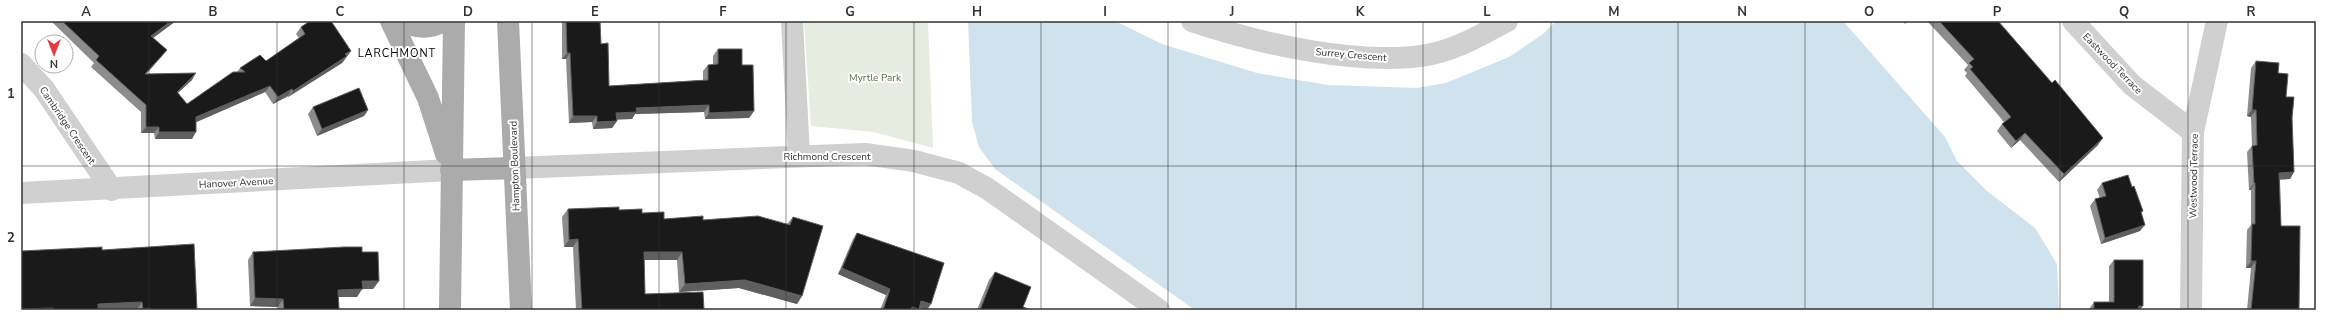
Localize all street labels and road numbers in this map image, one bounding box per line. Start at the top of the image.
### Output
street label: Eastwood Terrace [2079,30,2145,97]
street label: Surrey Crescent [1315,45,1387,65]
street label: Cambridge Crescent [36,84,99,168]
street label: Hampton Boulevard [506,120,524,211]
street label: Westwood Terrace [2186,134,2202,219]
street label: Richmond Crescent [784,150,871,164]
street label: Hanover Avenue [198,174,274,192]

